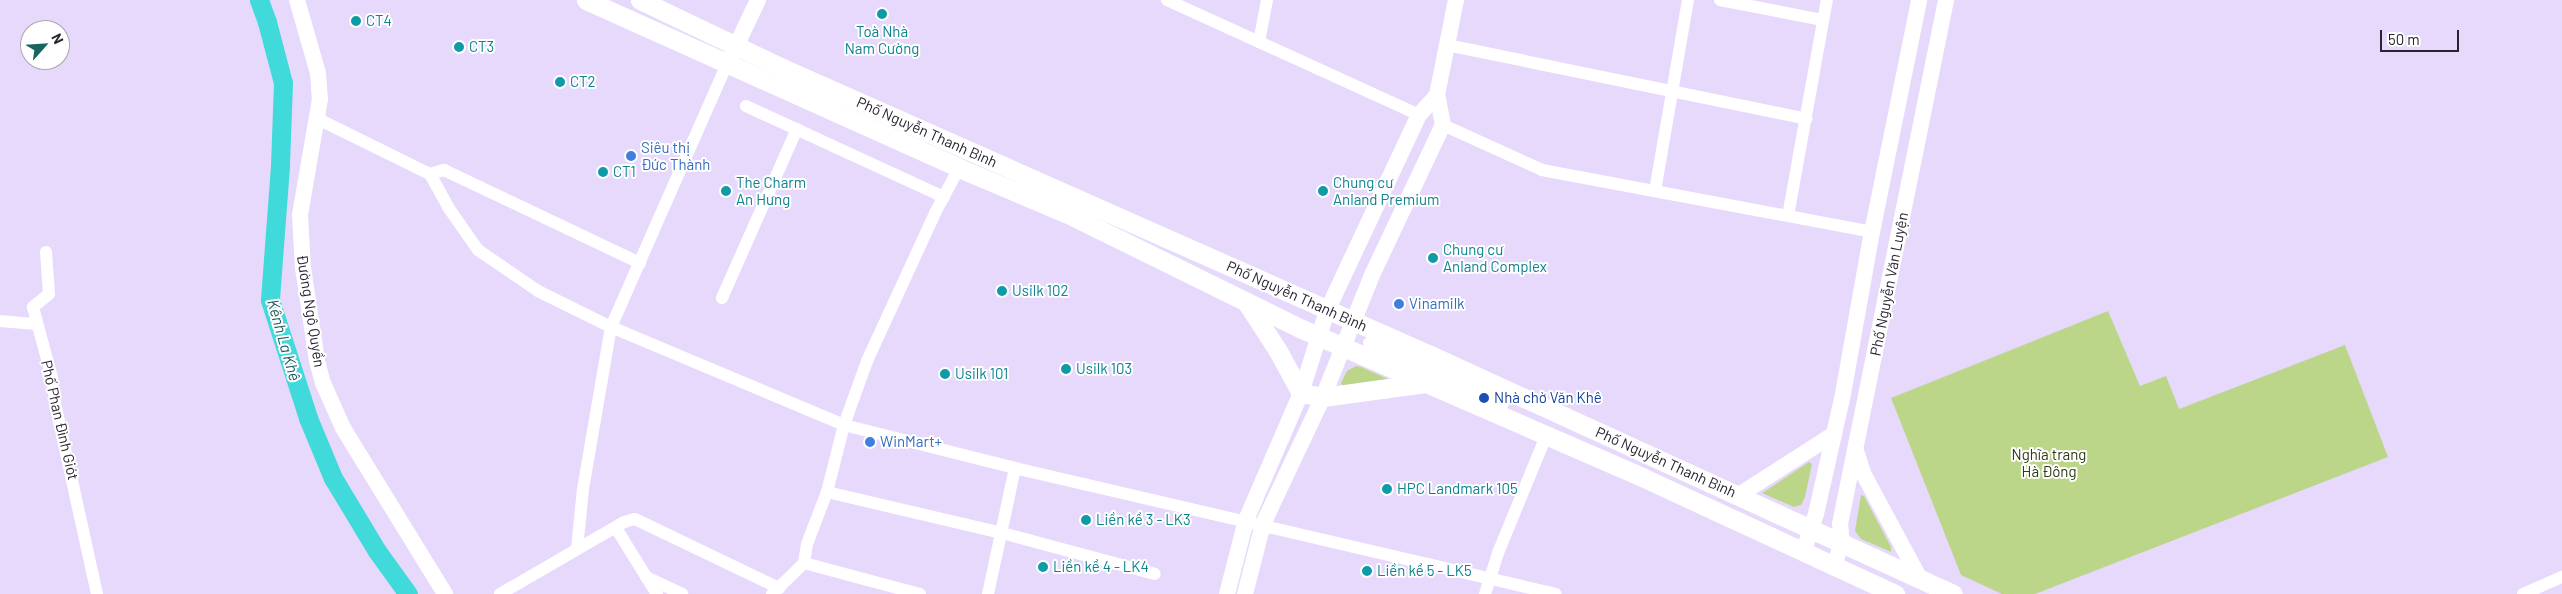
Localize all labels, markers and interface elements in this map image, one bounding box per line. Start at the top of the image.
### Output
marker: Toà Nhà Nam Cường [876,8,888,20]
place label: CT4 [366,12,392,30]
marker: CT4 [350,15,362,27]
north arrow [20,20,70,70]
scale bar [2382,20,2461,52]
place label: Toà Nhà Nam Cường [845,22,919,57]
text: 50 m [2388,30,2420,48]
text: N [48,31,68,47]
place label: CT3 [469,38,494,56]
marker: CT3 [453,41,465,53]
place label: CT2 [570,73,596,91]
marker: CT2 [554,76,566,88]
street label: Phố Nguyễn Thanh Bình [854,93,1000,171]
place label: Siêu thị Đức Thành [641,138,710,173]
marker: Siêu thị Đức Thành [625,150,637,162]
place label: CT1 [613,163,636,181]
marker: CT1 [597,166,609,178]
place label: The Charm An Hưng [736,173,806,208]
place label: Chung cư Anland Premium [1333,173,1439,208]
marker: The Charm An Hưng [720,185,732,197]
marker: Chung cư Anland Premium [1317,185,1329,197]
street label: Phố Nguyễn Văn Luyện [1866,211,1912,357]
place label: Chung cư Anland Complex [1443,240,1547,275]
marker: Chung cư Anland Complex [1427,252,1439,264]
street label: Đường Ngô Quyền [293,253,329,369]
street label: Phố Nguyễn Thanh Bình [1224,257,1370,335]
place label: Usilk 102 [1012,282,1069,300]
marker: Usilk 102 [996,285,1008,297]
place label: Vinamilk [1409,295,1465,313]
water label: Kênh La Khê [263,297,305,383]
marker: Vinamilk [1393,298,1405,310]
street label: Phố Phan Đình Giót [37,358,83,482]
place label: Usilk 103 [1076,360,1132,378]
marker: Usilk 103 [1060,363,1072,375]
place label: Usilk 101 [955,365,1008,383]
marker: Usilk 101 [939,368,951,380]
place label: Nhà chờ Văn Khê [1494,389,1602,407]
marker: Nhà chờ Văn Khê [1478,392,1490,404]
street label: Phố Nguyễn Thanh Bình [1593,423,1739,501]
place label: WinMart+ [880,433,942,451]
marker: WinMart+ [864,436,876,448]
park label: Nghĩa trang Hà Đông [2012,445,2086,480]
place label: HPC Landmark 105 [1397,480,1518,498]
marker: HPC Landmark 105 [1381,483,1393,495]
place label: Liền kề 3 - LK3 [1096,511,1191,529]
marker: Liền kề 3 - LK3 [1080,514,1092,526]
place label: Liền kề 4 - LK4 [1053,558,1149,576]
marker: Liền kề 4 - LK4 [1037,561,1049,573]
place label: Liền kề 5 - LK5 [1377,562,1472,580]
marker: Liền kề 5 - LK5 [1361,565,1373,577]

